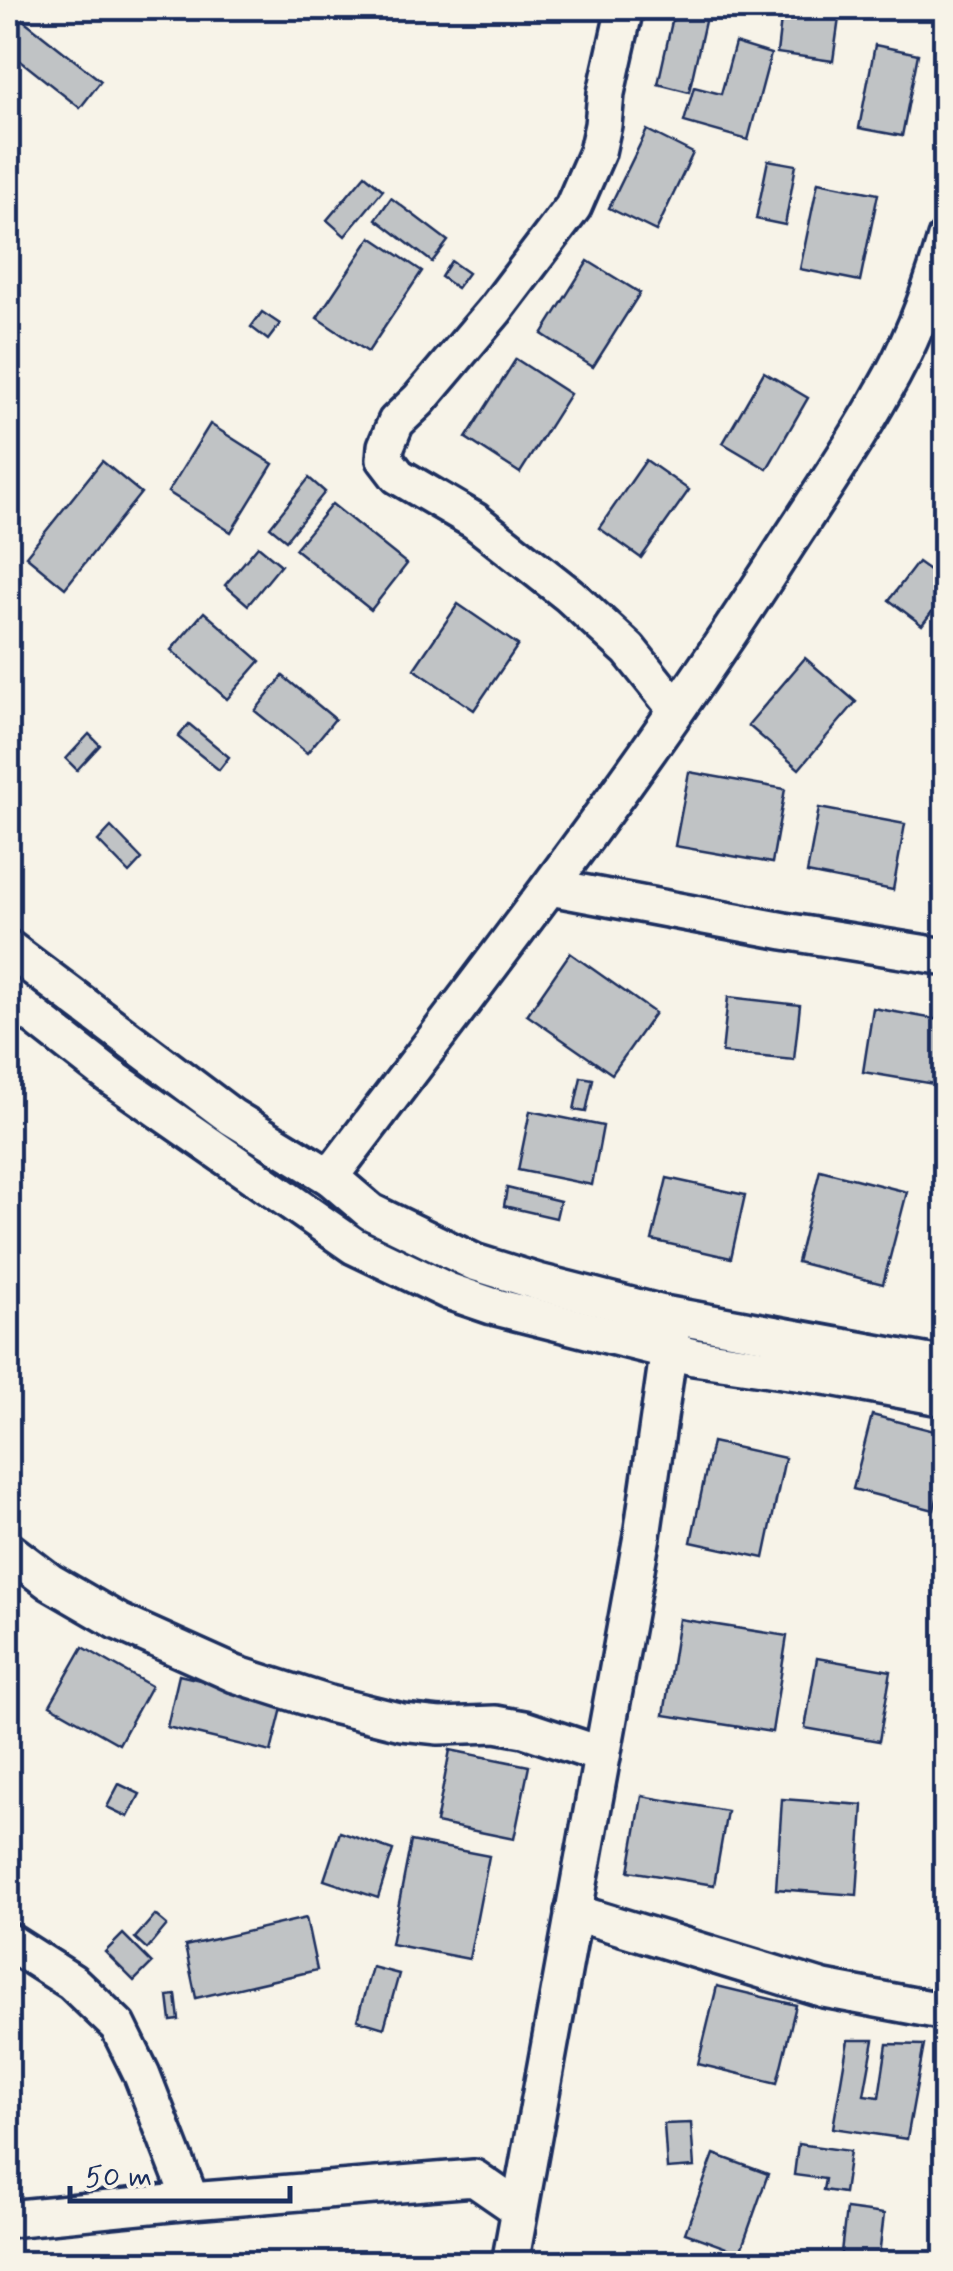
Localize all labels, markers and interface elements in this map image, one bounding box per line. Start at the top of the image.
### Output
scale bar [70,2141,290,2203]
text: 50 m [85,2158,152,2197]

